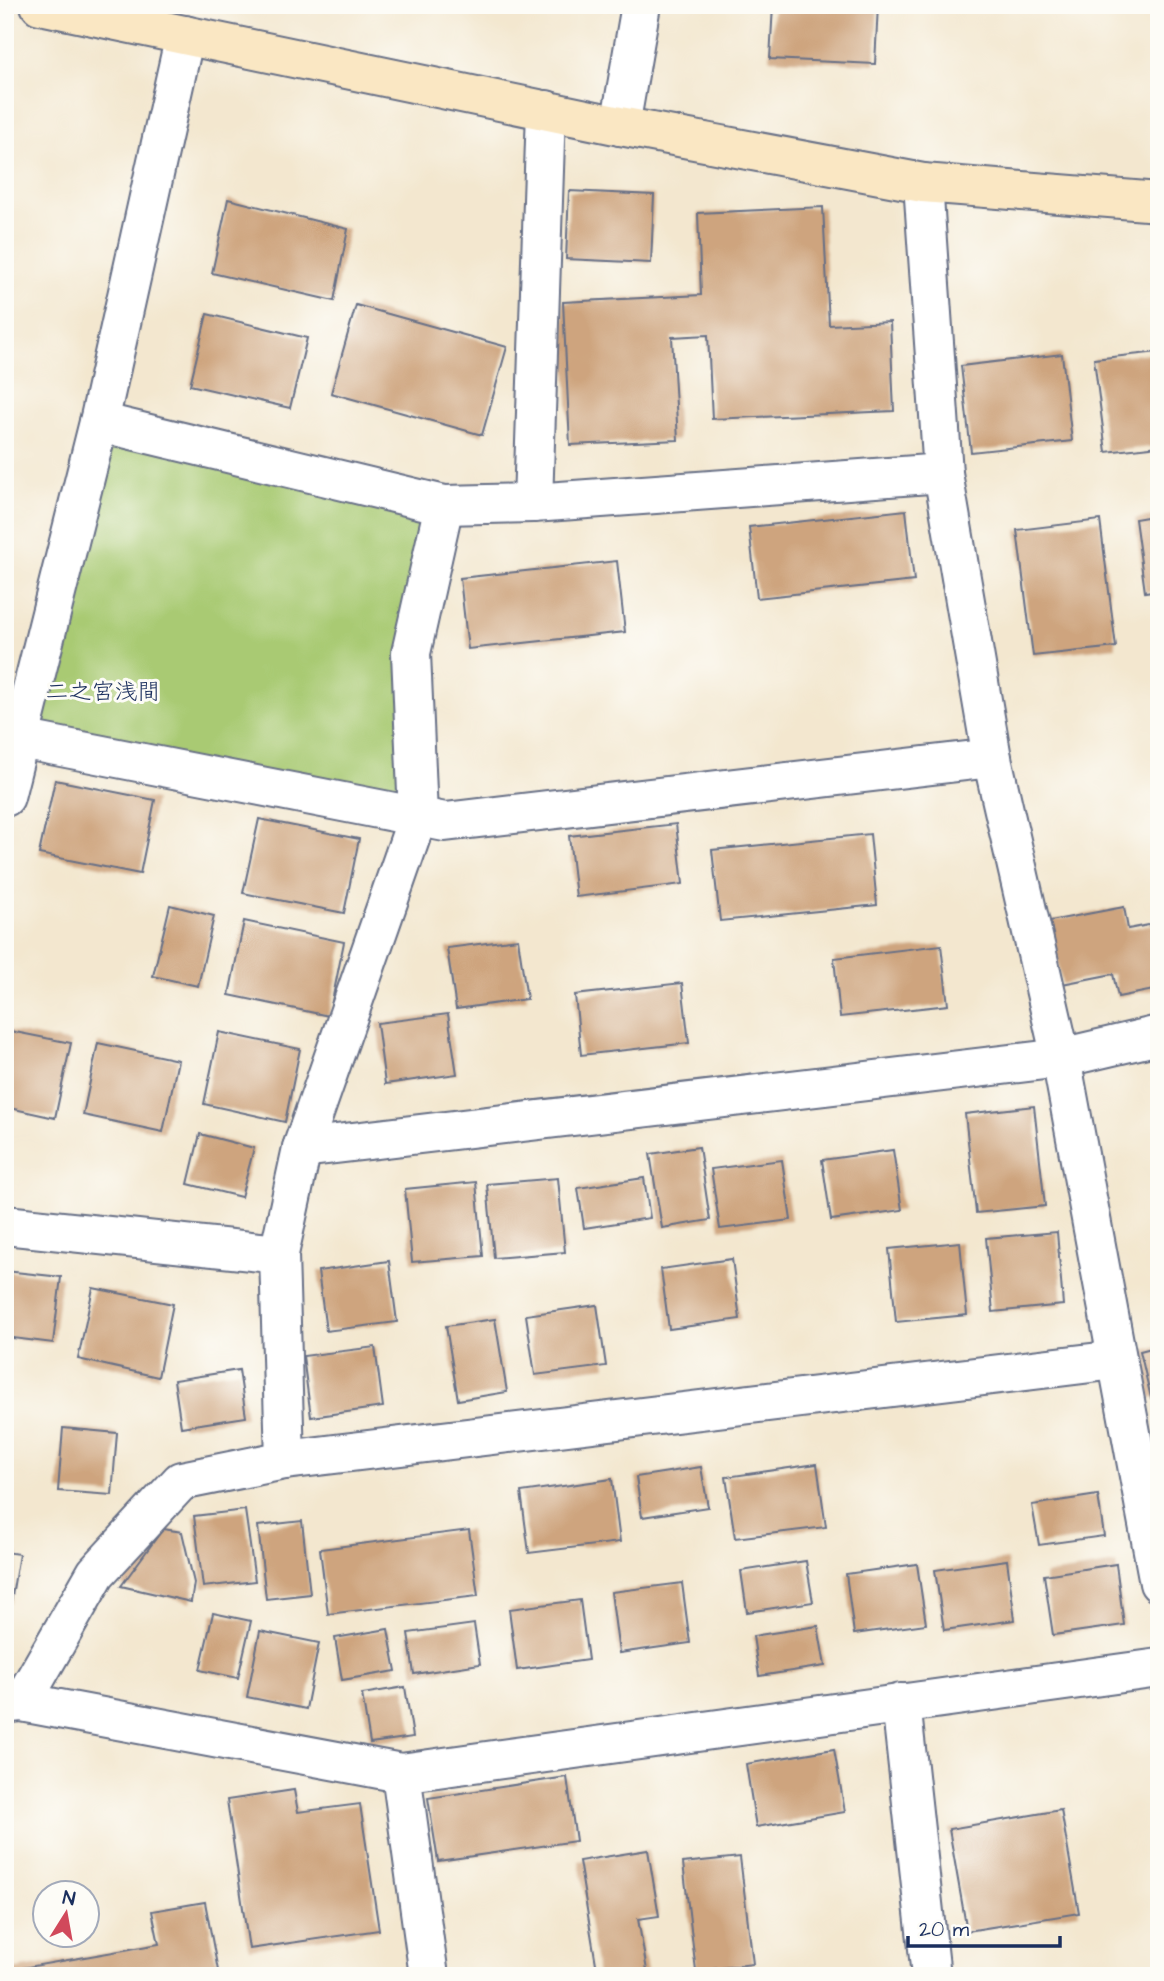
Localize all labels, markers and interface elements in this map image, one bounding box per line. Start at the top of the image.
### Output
district label: 二之宮浅間 [46,676,161,708]
north arrow [32,1880,102,1950]
text: N [61,1884,77,1913]
scale bar [908,1904,1061,1948]
text: 20 m [919,1915,970,1944]

